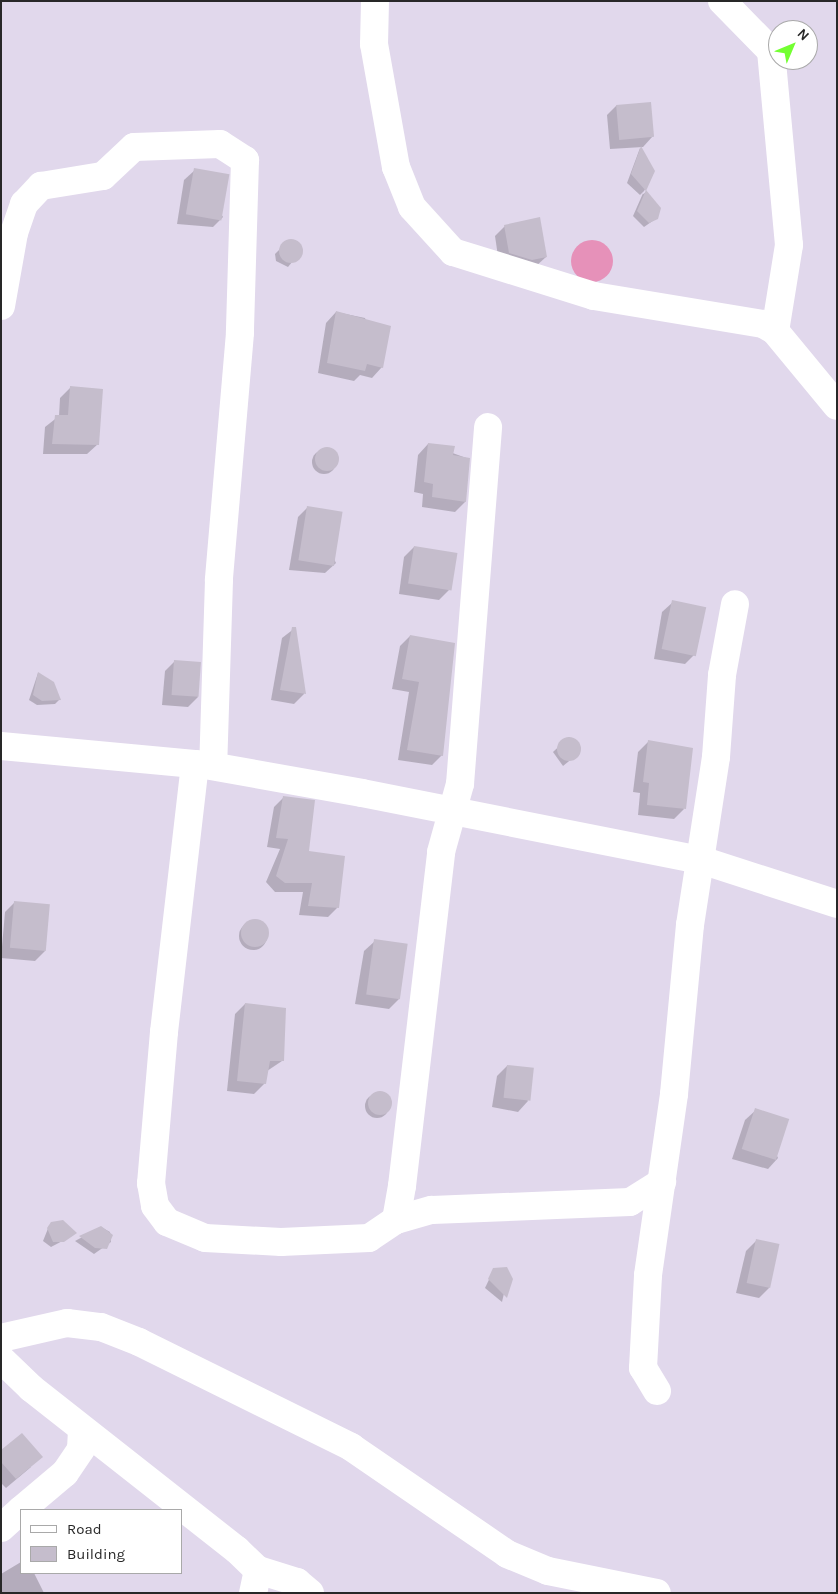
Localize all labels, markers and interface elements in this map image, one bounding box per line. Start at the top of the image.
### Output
north arrow [768,20,818,70]
text: N [794,25,813,44]
legend [20,1509,182,1574]
text: Road [67,1520,102,1538]
text: Building [67,1545,125,1563]

